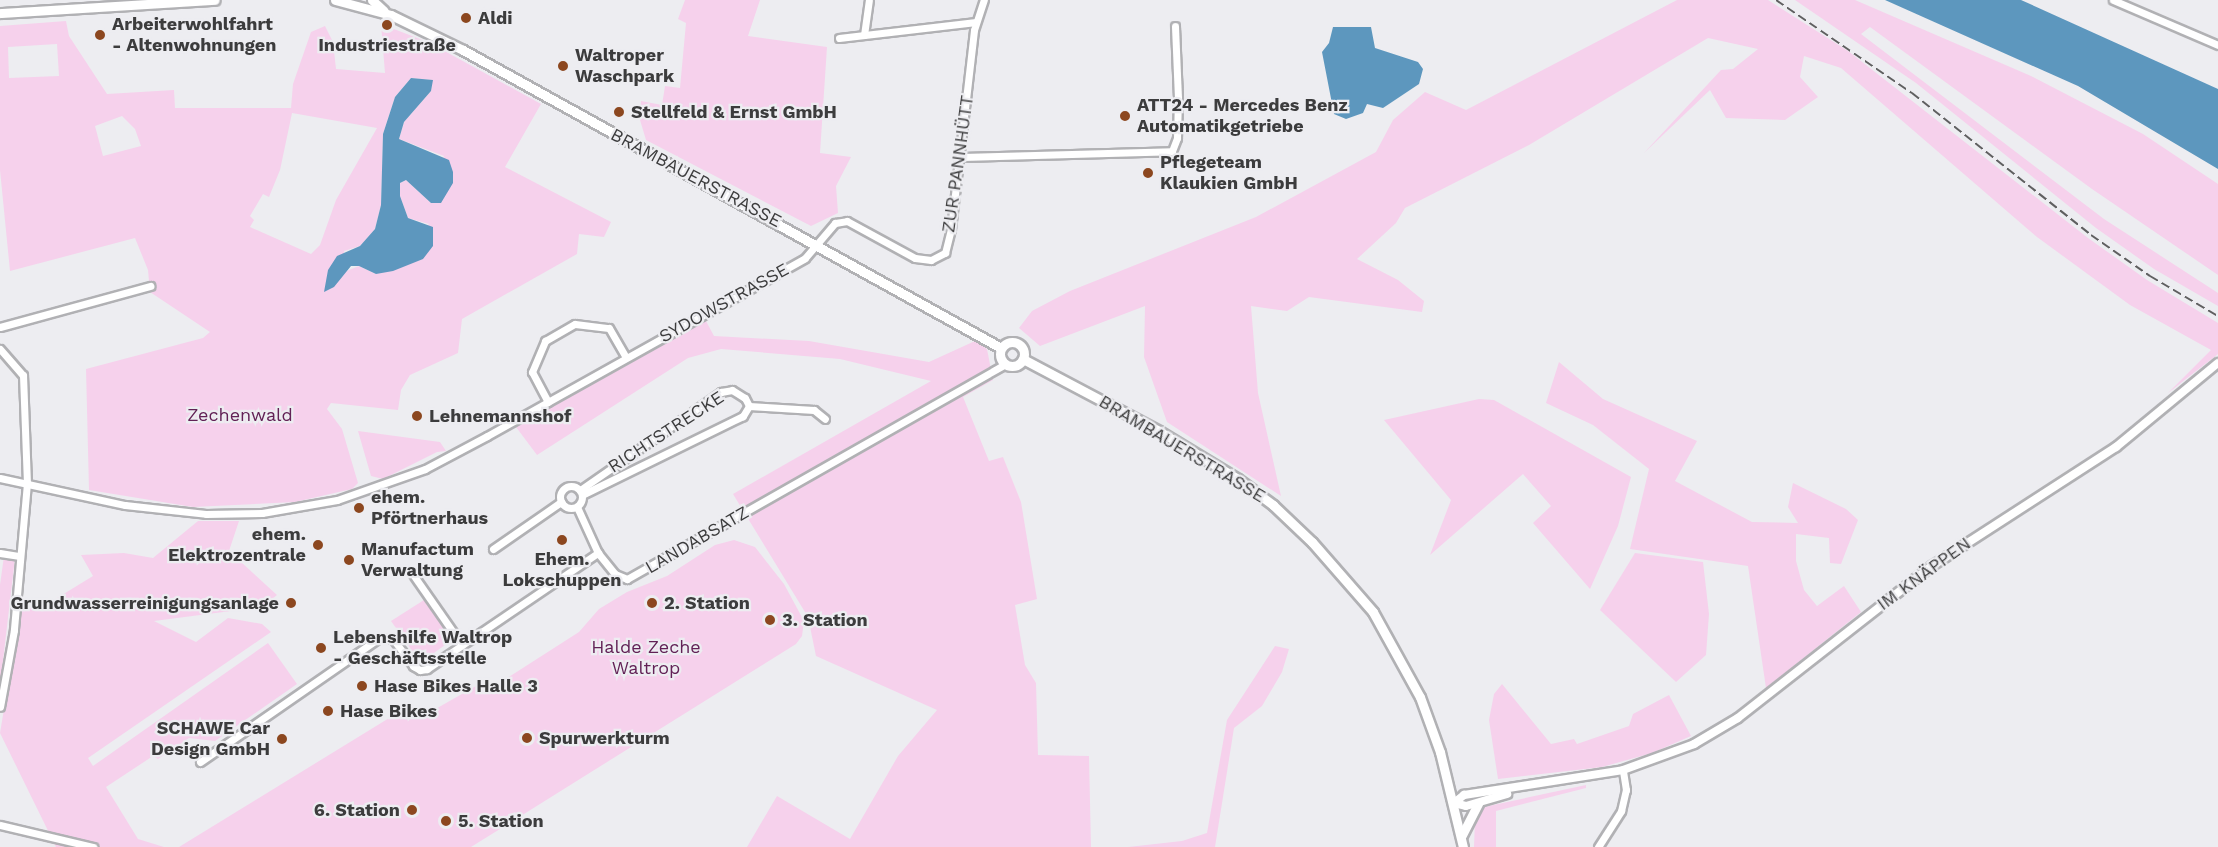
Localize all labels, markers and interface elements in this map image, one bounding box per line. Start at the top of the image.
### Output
place label: Aldi [478,7,513,29]
marker: Aldi [459,11,473,25]
place label: Arbeiterwohlfahrt - Altenwohnungen [112,14,277,57]
marker: Industriestraße [380,18,394,32]
marker: Arbeiterwohlfahrt - Altenwohnungen [93,28,107,42]
place label: Industriestraße [318,34,456,56]
place label: Waltroper Waschpark [575,45,674,88]
marker: Waltroper Waschpark [556,59,570,73]
street label: ZUR PANNHÜTT [938,94,978,234]
place label: ATT24 - Mercedes Benz Automatikgetriebe [1137,95,1348,138]
place label: Stellfeld & Ernst GmbH [631,101,837,123]
marker: Stellfeld & Ernst GmbH [612,105,626,119]
marker: ATT24 - Mercedes Benz Automatikgetriebe [1118,109,1132,123]
street label: BRAMBAUERSTRASSE [607,124,785,232]
place label: Pflegeteam Klaukien GmbH [1160,152,1298,195]
marker: Pflegeteam Klaukien GmbH [1141,166,1155,180]
street label: SYDOWSTRASSE [655,258,793,348]
street label: RICHTSTRECKE [604,386,728,478]
street label: BRAMBAUERSTRASSE [1095,391,1269,507]
park label: Zechenwald [187,404,293,426]
place label: Lehnemannshof [429,405,572,427]
marker: Lehnemannshof [410,409,424,423]
place label: ehem. Pförtnerhaus [371,487,488,530]
marker: ehem. Pförtnerhaus [352,501,366,515]
street label: LANDABSATZ [641,502,753,578]
place label: ehem. Elektrozentrale [168,524,306,566]
marker: Ehem. Lokschuppen [555,533,569,547]
street label: IM KNÄPPEN [1873,533,1975,615]
marker: ehem. Elektrozentrale [311,538,325,552]
place label: Manufactum Verwaltung [361,539,474,582]
place label: Ehem. Lokschuppen [503,549,621,592]
marker: Manufactum Verwaltung [342,553,356,567]
place label: Grundwasserreinigungsanlage [10,592,279,614]
place label: 2. Station [664,592,750,614]
marker: Grundwasserreinigungsanlage [284,596,298,610]
marker: 2. Station [645,596,659,610]
place label: 3. Station [782,609,868,631]
marker: 3. Station [763,613,777,627]
place label: Lebenshilfe Waltrop - Geschäftsstelle [333,627,513,670]
park label: Halde Zeche Waltrop [591,637,701,680]
marker: Lebenshilfe Waltrop - Geschäftsstelle [314,641,328,655]
place label: Hase Bikes Halle 3 [374,675,538,697]
marker: Hase Bikes Halle 3 [355,679,369,693]
place label: Hase Bikes [340,700,437,722]
marker: Hase Bikes [321,704,335,718]
place label: SCHAWE Car Design GmbH [151,718,270,760]
place label: Spurwerkturm [539,727,670,749]
marker: Spurwerkturm [520,731,534,745]
marker: SCHAWE Car Design GmbH [275,732,289,746]
place label: 6. Station [314,799,400,821]
marker: 6. Station [405,803,419,817]
place label: 5. Station [458,810,544,832]
marker: 5. Station [439,814,453,828]

